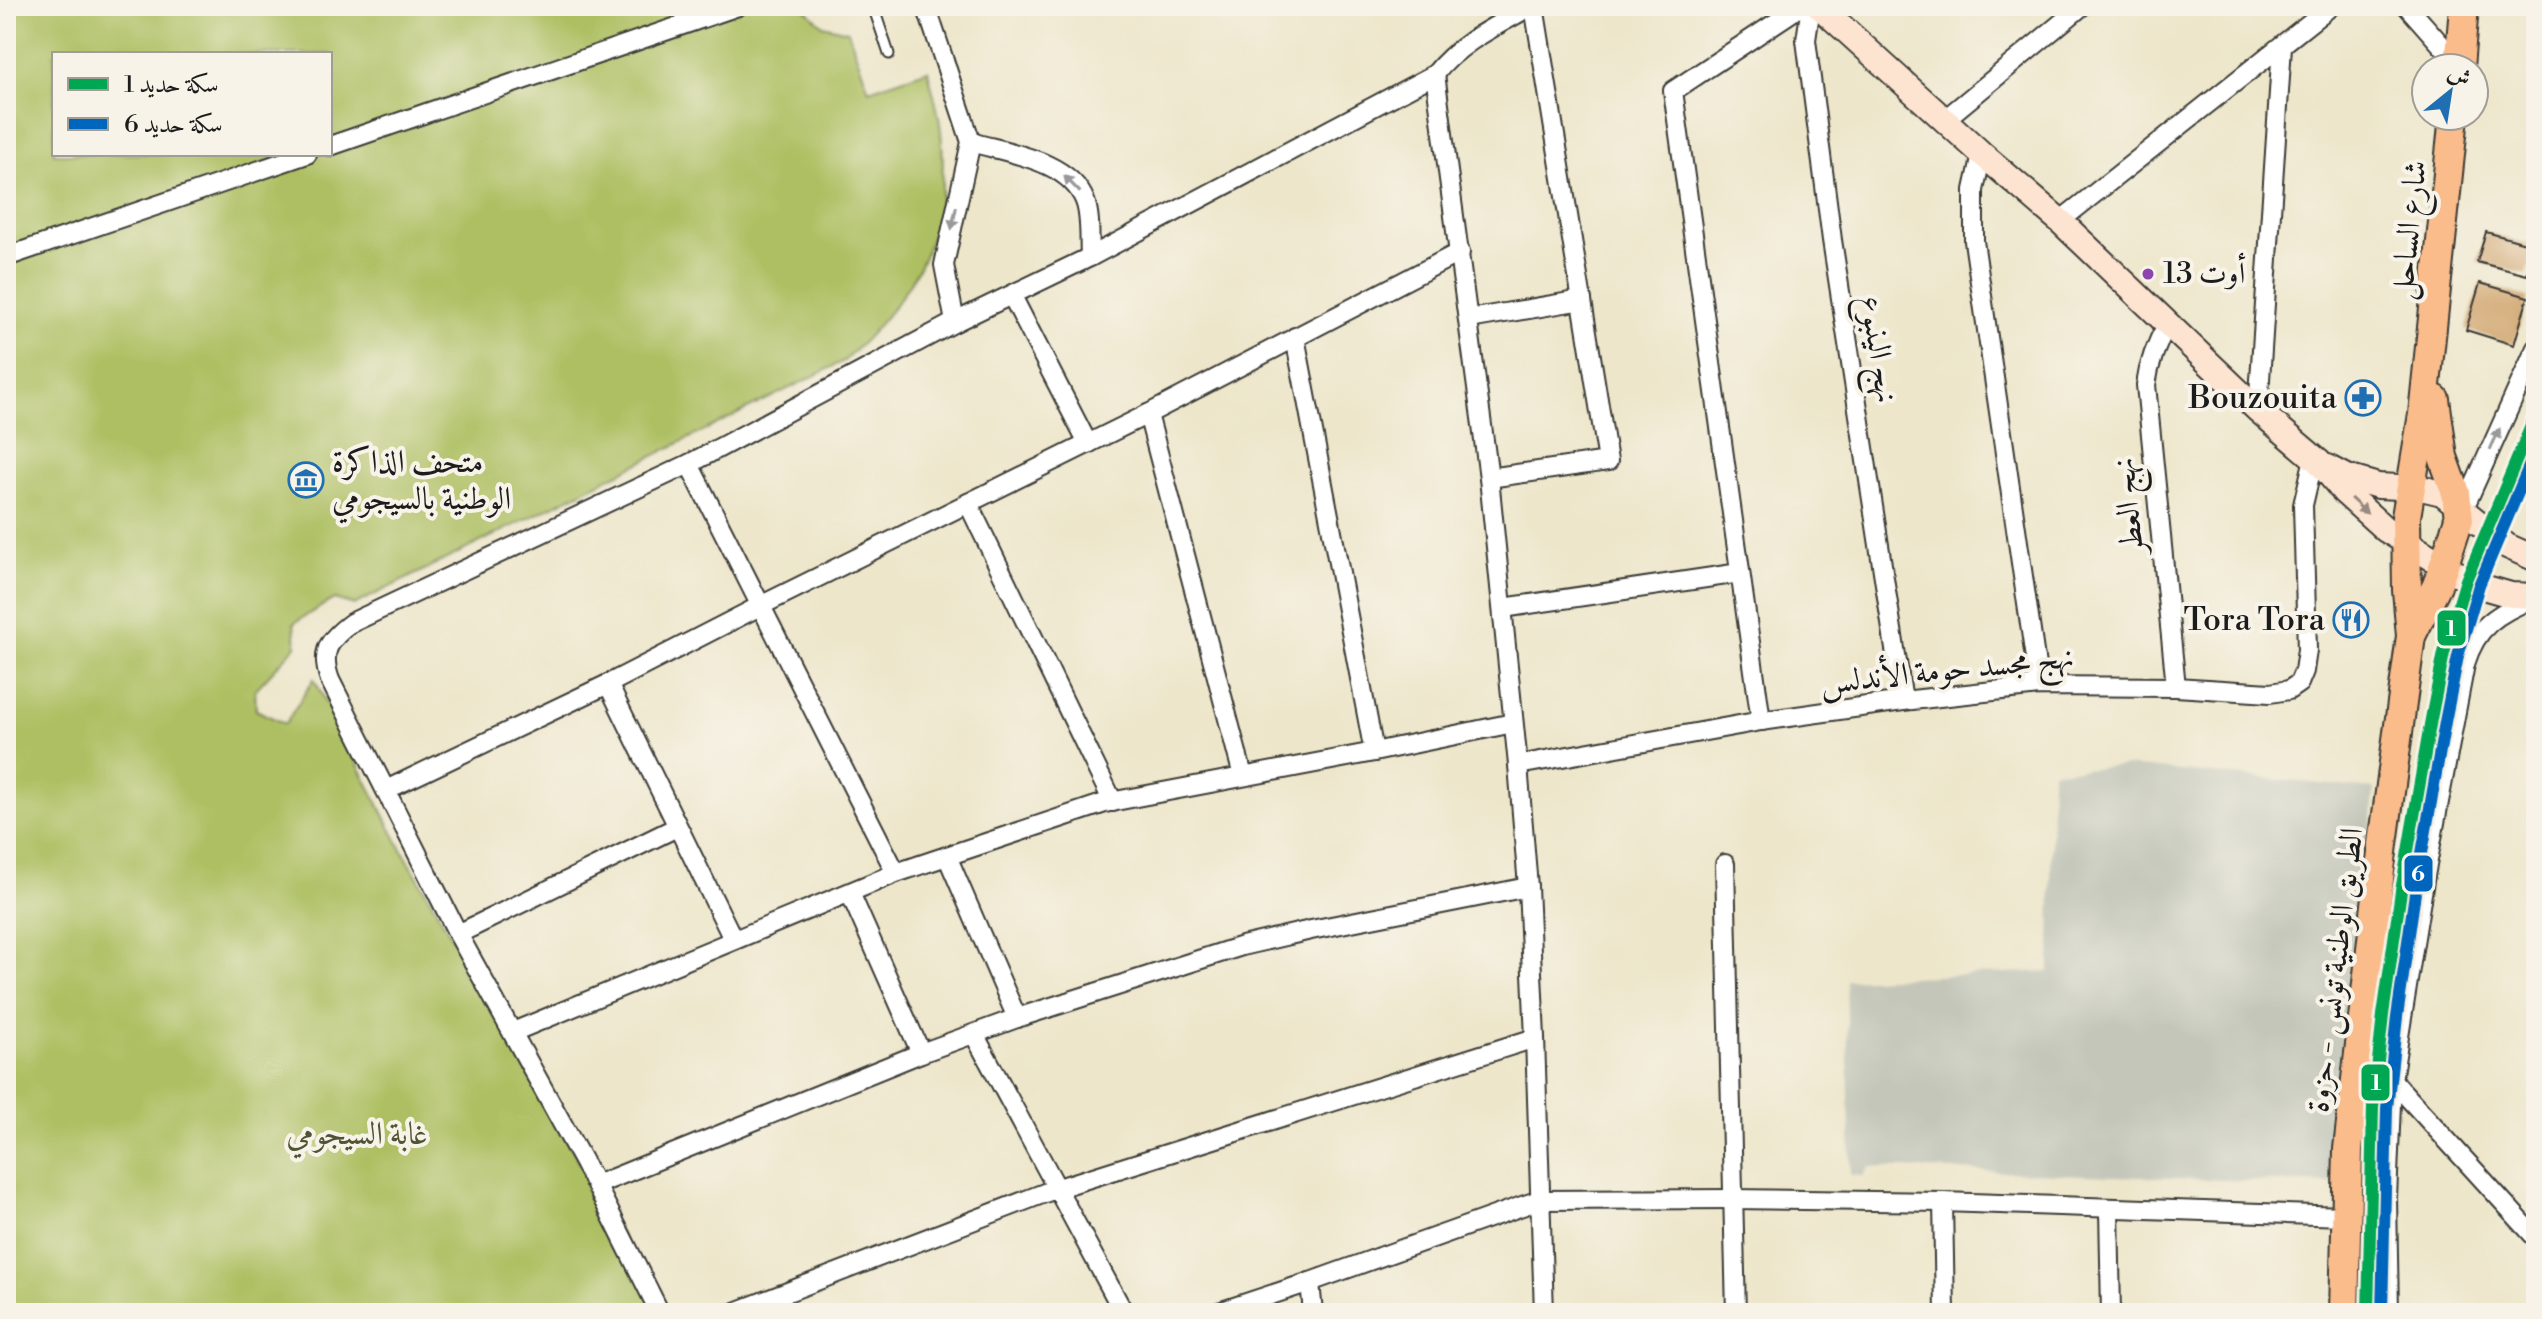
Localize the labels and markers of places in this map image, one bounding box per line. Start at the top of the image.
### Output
place label: 13 أوت [2163,252,2245,293]
marker: 13 أوت [2140,266,2156,282]
place label: Bouzouita [2187,378,2338,418]
pharmacy icon: Bouzouita [2344,379,2382,417]
place label: متحف الذاكرة الوطنية بالسيجومي [332,442,511,524]
museum icon: متحف الذاكرة الوطنية بالسيجومي [287,461,325,499]
place label: Tora Tora [2183,600,2326,640]
restaurant icon: Tora Tora [2332,601,2370,639]

